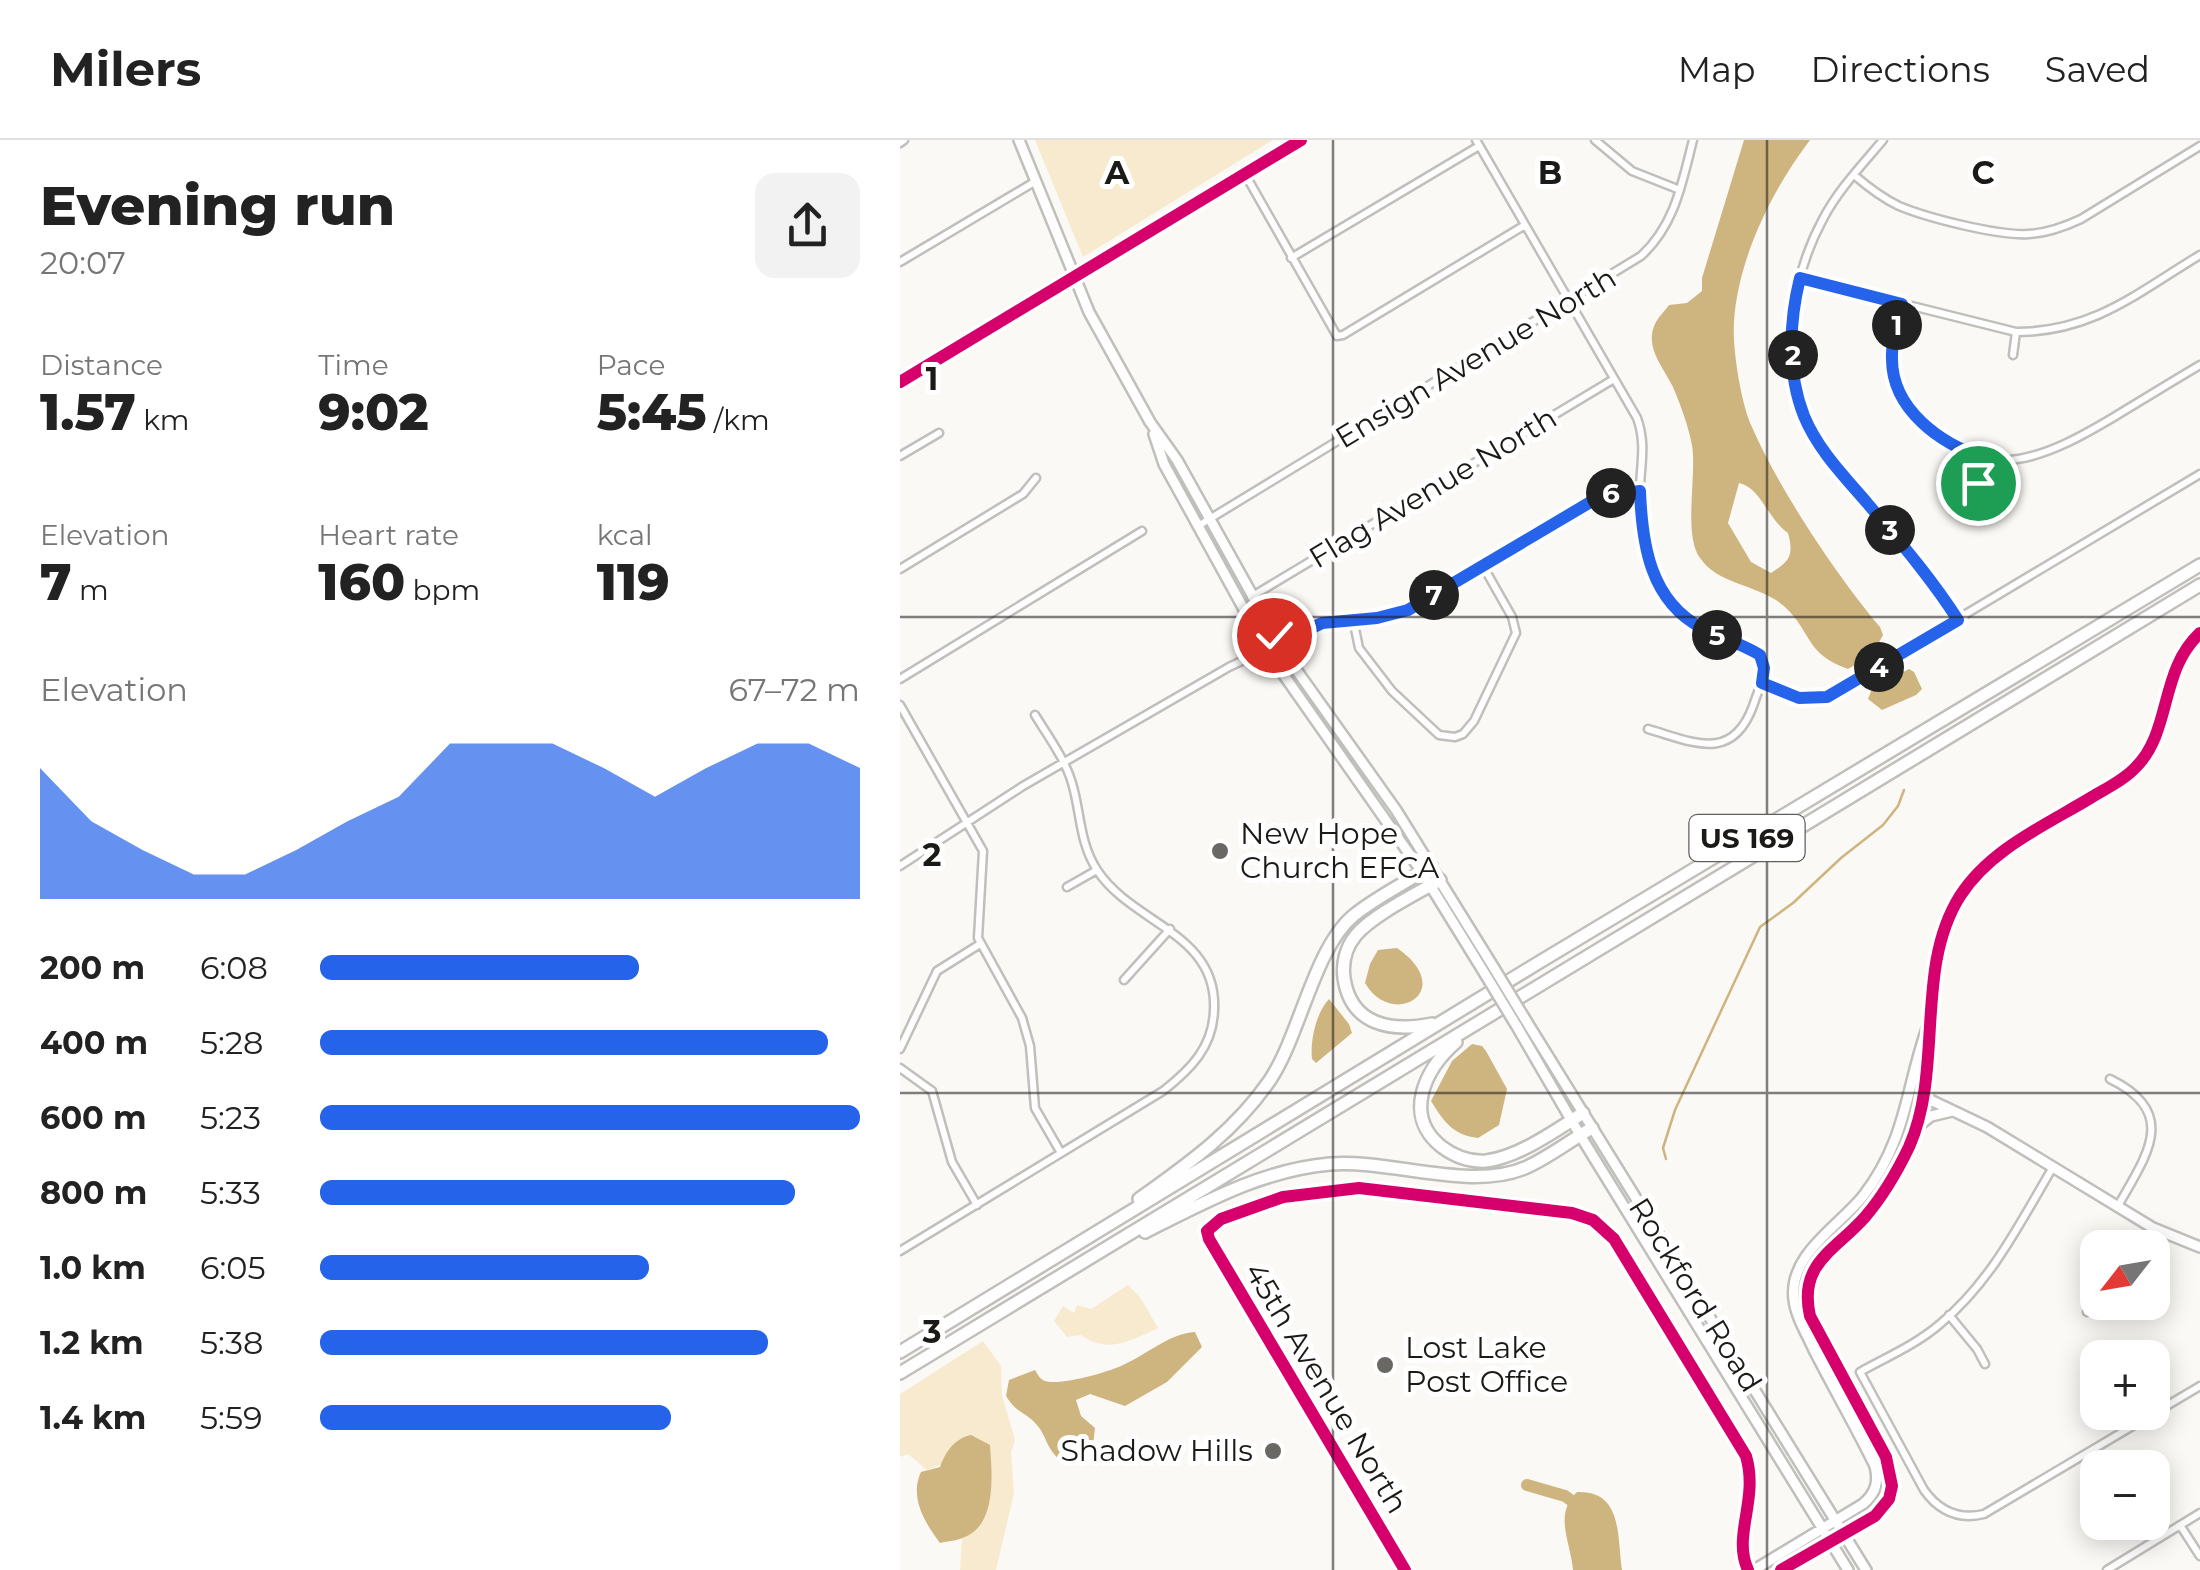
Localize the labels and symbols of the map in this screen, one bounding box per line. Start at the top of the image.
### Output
text: A [1104,153,1130,192]
text: B [1538,153,1562,192]
text: C [1971,153,1995,192]
street label: Ensign Avenue North [1329,259,1623,456]
pin: 1 [1872,300,1922,350]
pin: 2 [1768,330,1818,380]
text: 1 [926,359,938,398]
street label: Flag Avenue North [1302,399,1563,576]
pin [1936,441,2021,526]
pin: 6 [1586,468,1636,518]
pin: 3 [1865,505,1915,555]
pin: 7 [1409,570,1459,620]
pin [1232,593,1317,678]
pin: 5 [1692,610,1742,660]
pin: 4 [1854,642,1904,692]
place label: New Hope Church EFCA [1240,815,1440,886]
road number: US 169 [1690,815,1804,861]
text: 2 [923,835,941,874]
marker: New Hope Church EFCA [1209,840,1231,862]
street label: Rockford Road [1621,1191,1770,1399]
north arrow [2080,1230,2170,1320]
street label: 45th Avenue North [1237,1256,1416,1520]
text: 3 [922,1312,941,1351]
place label: Lost Lake Post Office [1405,1329,1568,1400]
marker: Lost Lake Post Office [1374,1354,1396,1376]
place label: Shadow Hills [1060,1432,1253,1469]
marker: Shadow Hills [1262,1440,1284,1462]

